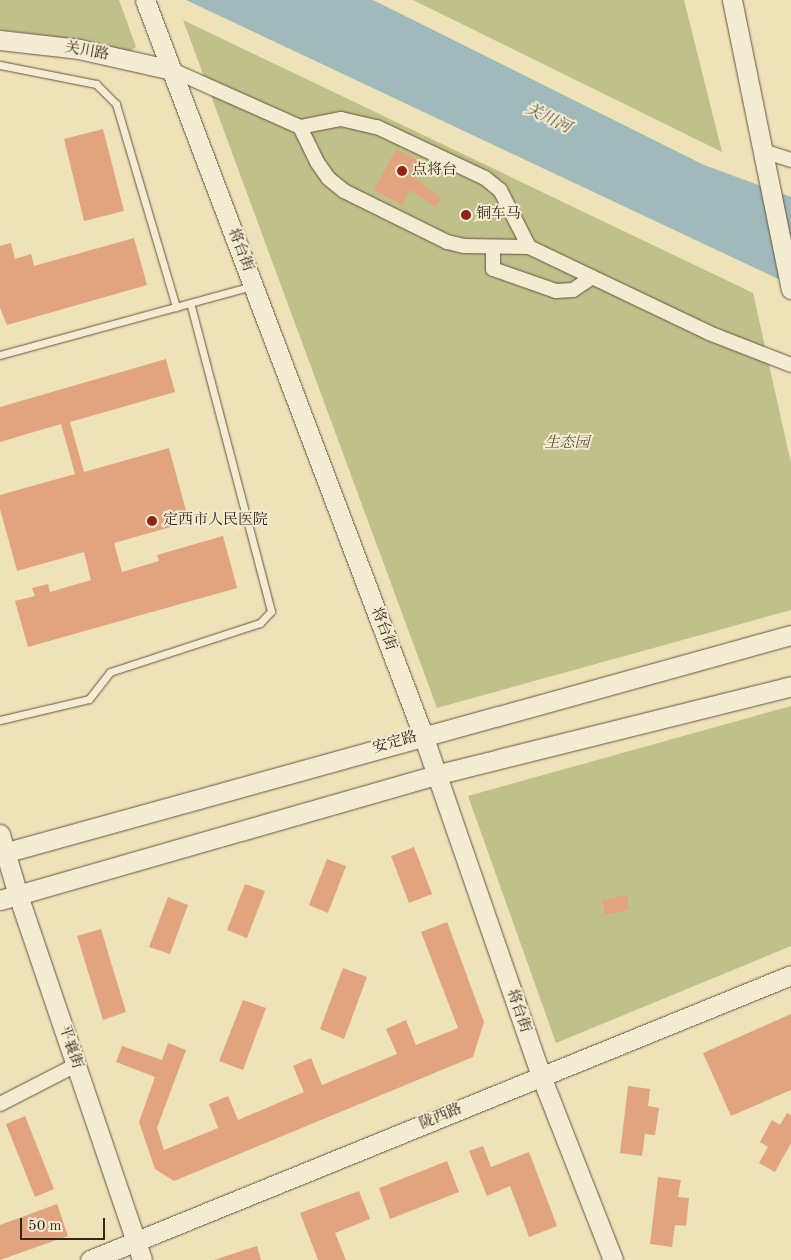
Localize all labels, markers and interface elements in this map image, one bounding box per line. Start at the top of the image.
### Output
street label: 关川路 [63,39,111,65]
water label: 关川河 [522,100,574,138]
place label: 点将台 [412,162,457,180]
marker: 点将台 [396,165,408,177]
place label: 铜车马 [476,206,521,224]
marker: 铜车马 [460,209,472,221]
street label: 将台街 [224,226,256,274]
park label: 生态园 [545,435,589,453]
place label: 定西市人民医院 [163,512,268,530]
marker: 定西市人民医院 [145,514,159,528]
street label: 将台街 [367,605,399,653]
street label: 安定路 [371,728,419,758]
street label: 将台街 [502,987,534,1035]
street label: 平襄街 [54,1023,86,1071]
street label: 陇西路 [417,1100,465,1134]
scale bar [22,1208,108,1240]
text: 50 m [28,1219,62,1234]

